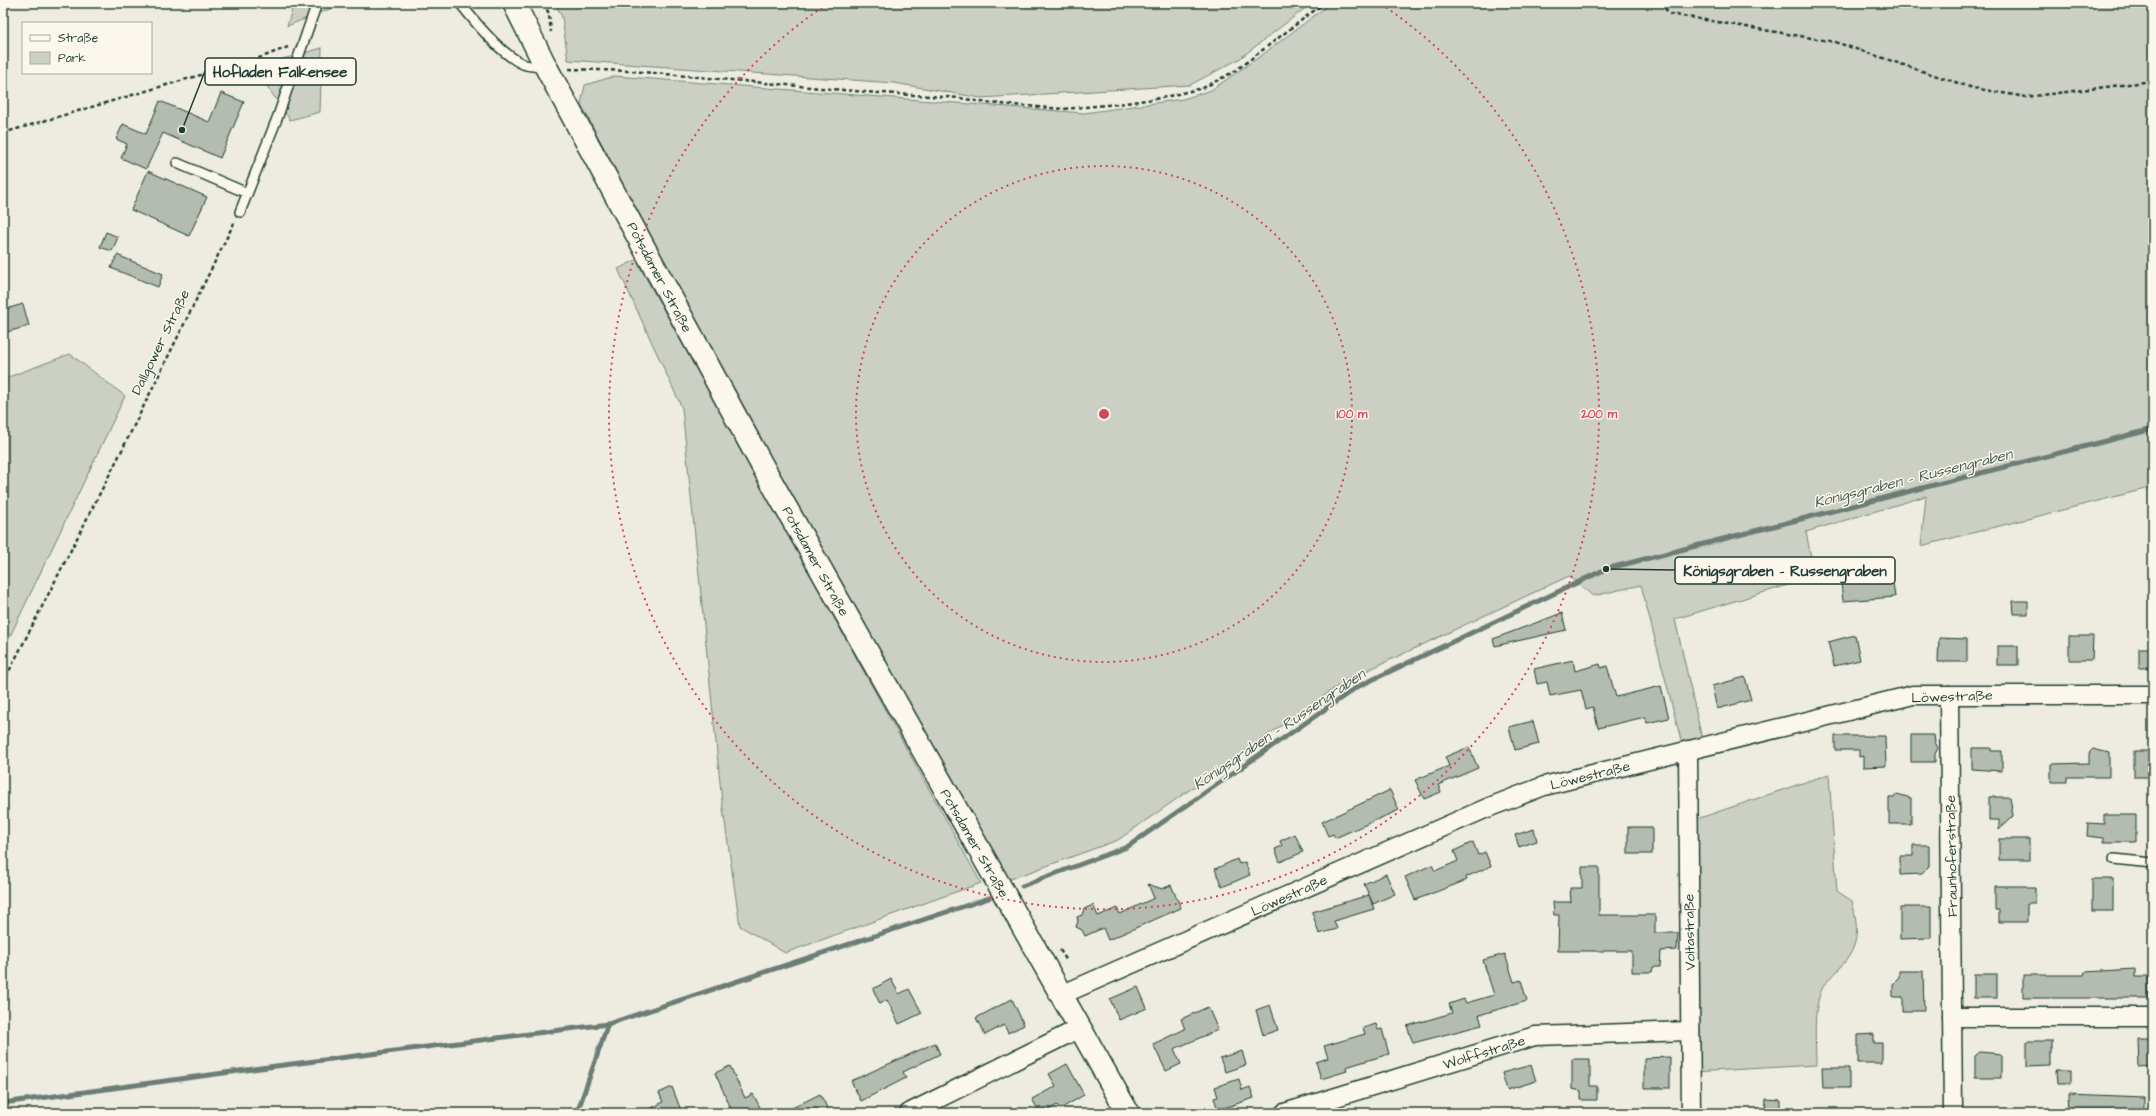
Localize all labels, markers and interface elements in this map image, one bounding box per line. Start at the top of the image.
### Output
legend [22,22,152,74]
text: Straße [58,30,99,47]
text: Park [58,50,86,67]
callout: Hofladen Falkensee [205,58,356,85]
text: Hofladen Falkensee [213,62,347,83]
street label: Potsdamer Straße [622,219,697,337]
street label: Dallgower Straße [127,286,195,398]
text: 100 m [1337,406,1368,423]
text: 200 m [1580,406,1618,423]
centre of rings [1097,407,1111,421]
water label: Königsgraben - Russengraben [1812,443,2016,514]
street label: Potsdamer Straße [777,503,854,620]
callout: Königsgraben - Russengraben [1675,557,1895,584]
text: Königsgraben - Russengraben [1683,561,1887,584]
water label: Königsgraben - Russengraben [1189,663,1371,796]
street label: Löwestraße [1911,686,1994,708]
street label: Löwestraße [1548,756,1633,796]
street label: Potsdamer Straße [935,785,1014,902]
street label: Fraunhoferstraße [1941,794,1963,917]
street label: Löwestraße [1248,870,1331,922]
street label: Voltastraße [1679,893,1701,971]
street label: Wolffstraße [1441,1031,1528,1075]

